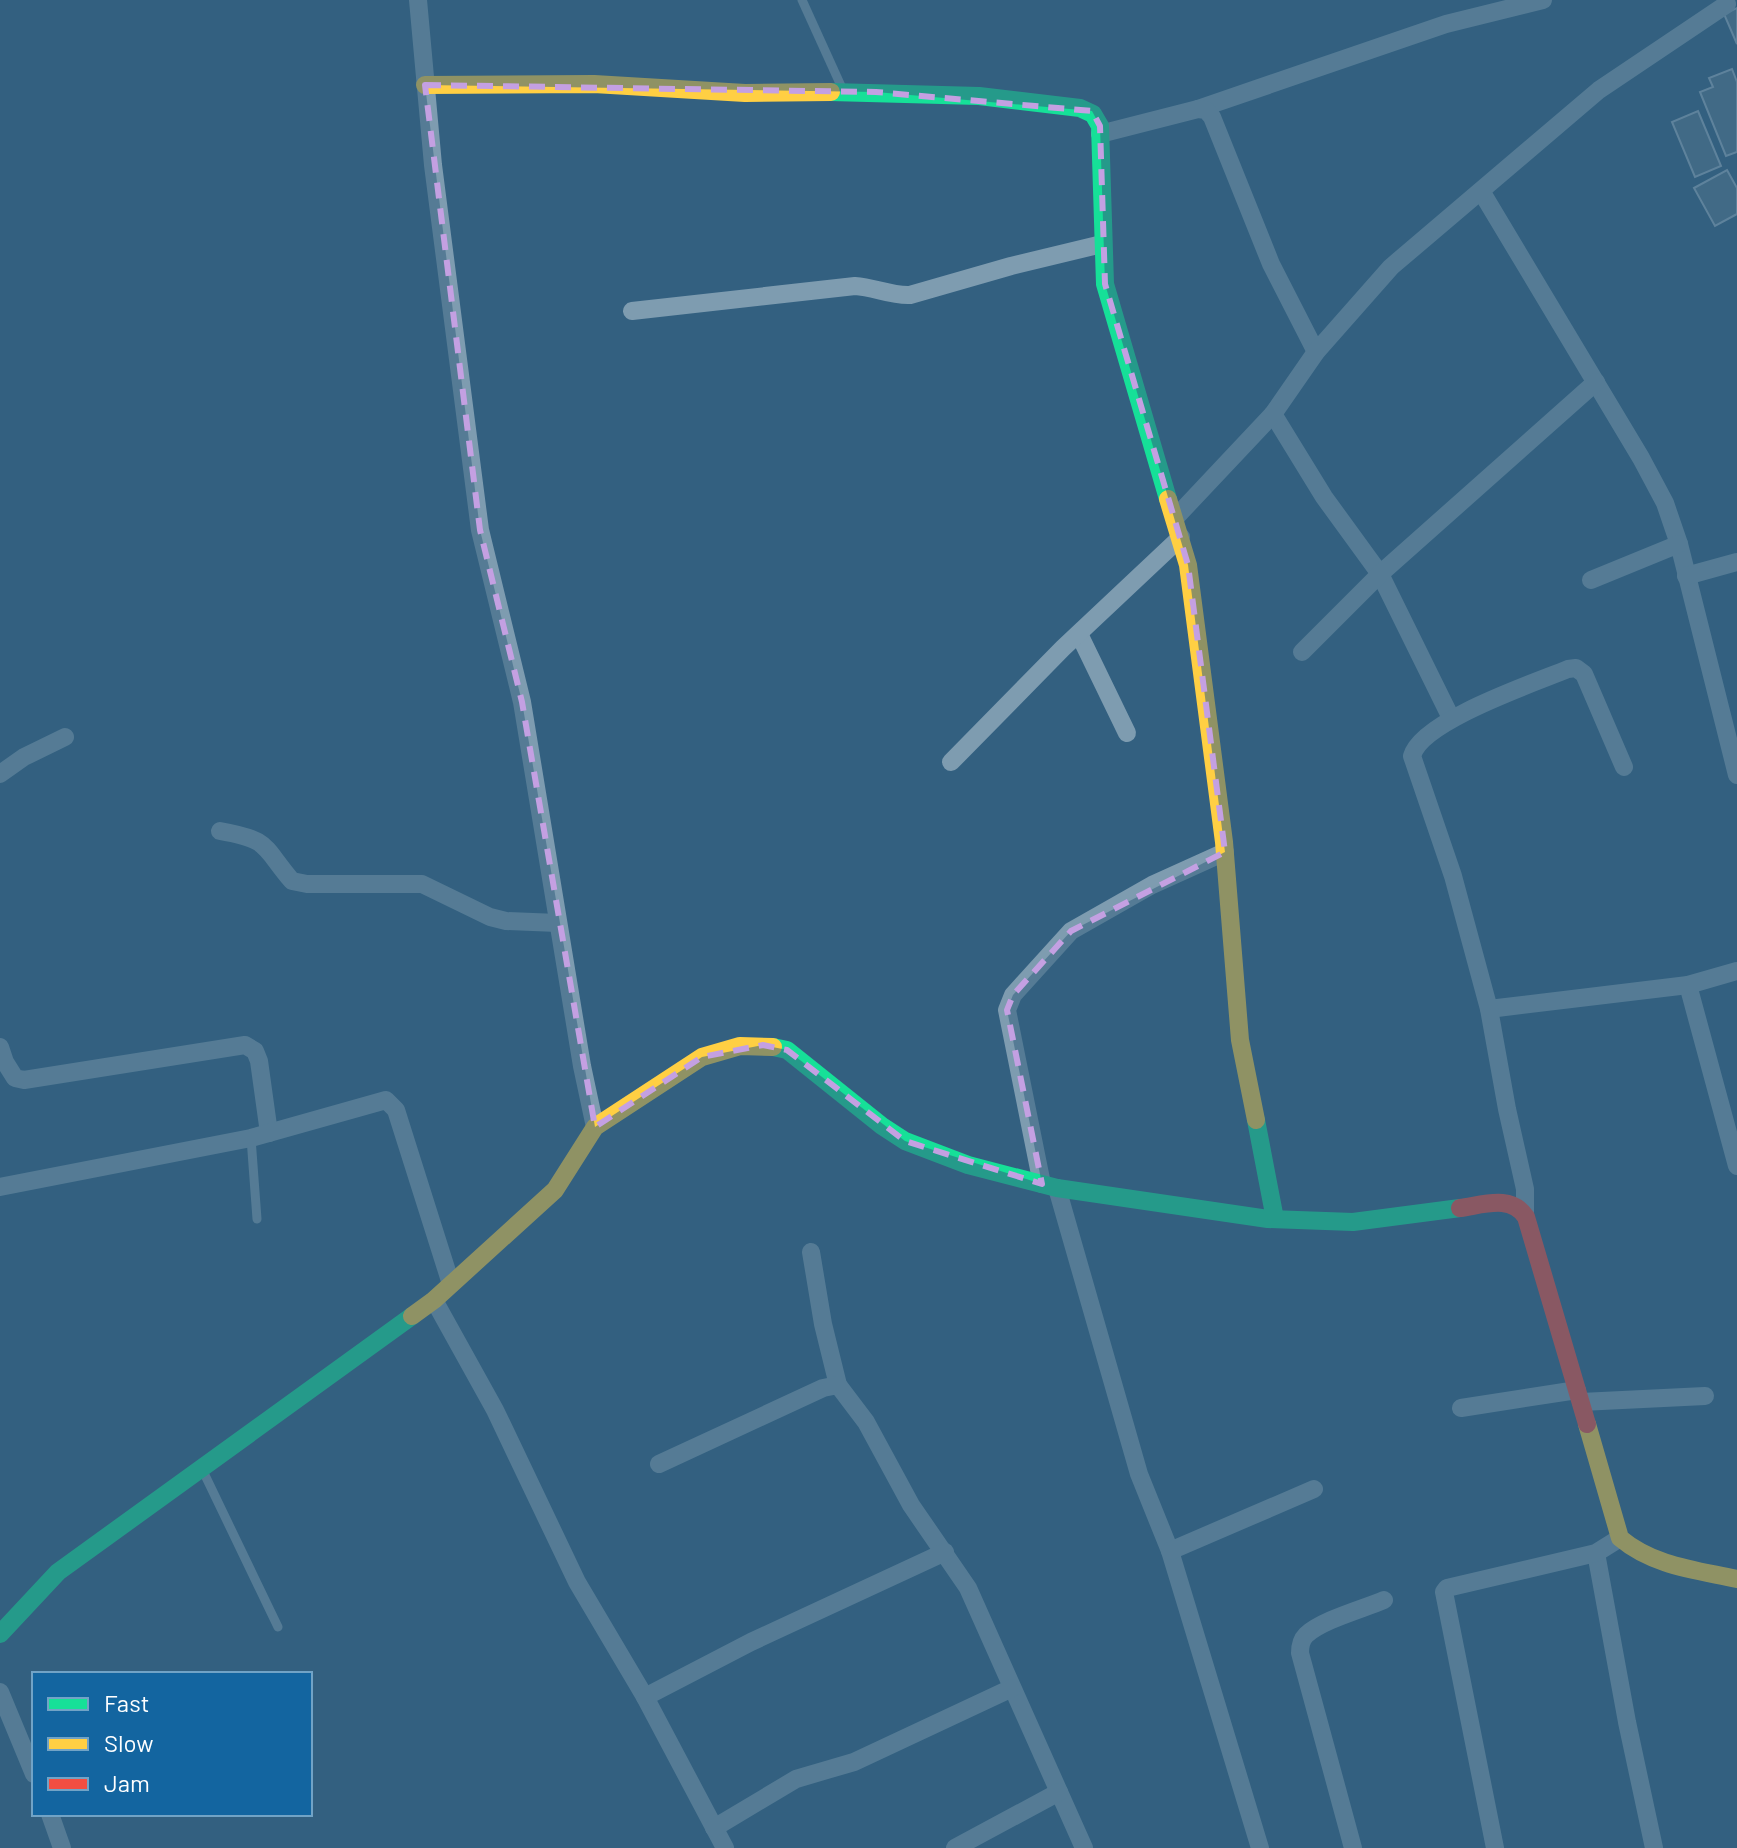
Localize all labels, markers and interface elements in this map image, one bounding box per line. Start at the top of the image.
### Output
legend [32,1672,312,1816]
text: Fast [104,1688,149,1717]
text: Slow [104,1728,153,1757]
text: Jam [104,1768,150,1797]

